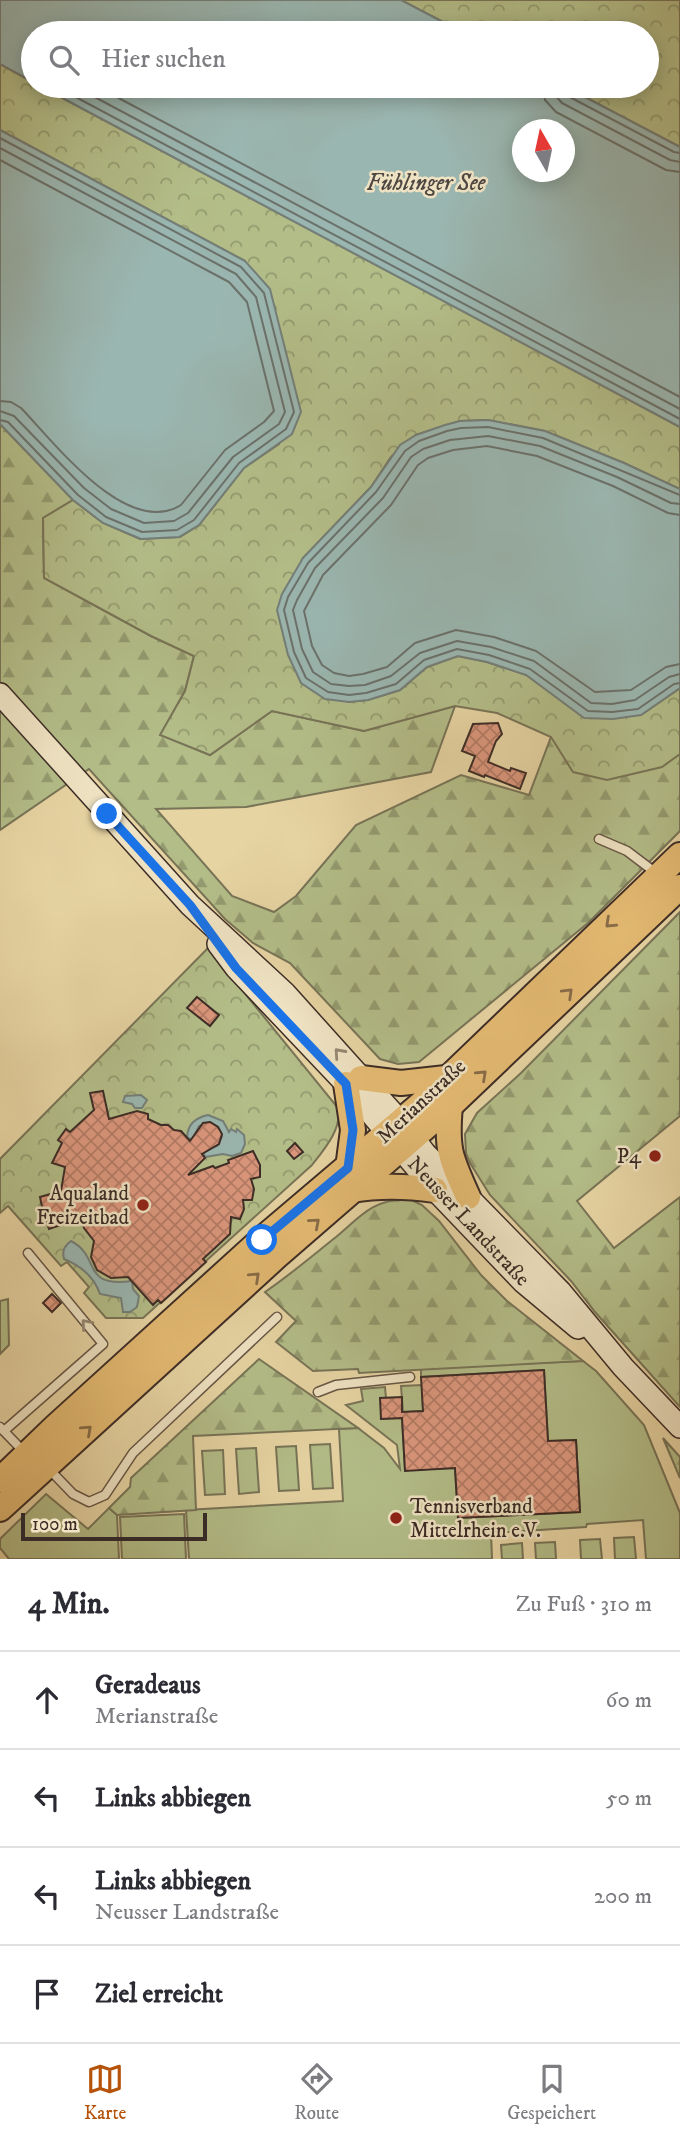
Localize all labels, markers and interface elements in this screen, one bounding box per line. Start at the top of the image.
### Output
search box [21,21,659,98]
icon: search [45,41,83,79]
text: Hier suchen [101,43,226,76]
north arrow [512,119,575,182]
water label: Fühlinger See [367,169,487,198]
route end [91,798,122,829]
one-way arrow [605,915,618,928]
one-way arrow [560,989,573,1002]
one-way arrow [335,1048,347,1061]
street label: Merianstraße [372,1054,472,1150]
one-way arrow [474,1070,487,1083]
place label: P4 [617,1144,642,1170]
marker: P4 [647,1148,663,1164]
street label: Neusser Landstraße [401,1151,535,1292]
place label: Aqualand Freizeitbad [36,1181,130,1231]
marker: Aqualand Freizeitbad [135,1197,151,1213]
one-way arrow [307,1219,320,1231]
route start [246,1224,277,1255]
one-way arrow [247,1273,260,1285]
one-way arrow [81,1319,94,1332]
one-way arrow [78,1426,91,1438]
place label: Tennisverband Mittelrhein e.V. [410,1494,541,1544]
scale bar [21,1510,206,1542]
marker: Tennisverband Mittelrhein e.V. [388,1510,404,1526]
text: 100 m [32,1513,78,1536]
text: 4 Min. [28,1586,110,1623]
text: Zu Fuß · 310 m [516,1590,652,1619]
text: Geradeaus [95,1669,201,1702]
icon: ahead [28,1681,66,1719]
text: 60 m [605,1686,652,1715]
text: Merianstraße [95,1702,218,1731]
icon: left [28,1779,66,1817]
text: Links abbiegen [95,1782,251,1815]
text: 50 m [606,1784,652,1813]
text: Links abbiegen [95,1865,251,1898]
icon: left [28,1877,66,1915]
text: 200 m [594,1882,652,1911]
text: Neusser Landstraße [95,1898,279,1927]
icon: arrive [28,1975,66,2013]
text: Ziel erreicht [95,1978,223,2011]
tab: Karte [84,2060,126,2125]
tab: Route [294,2060,339,2125]
tab: Gespeichert [507,2060,596,2125]

